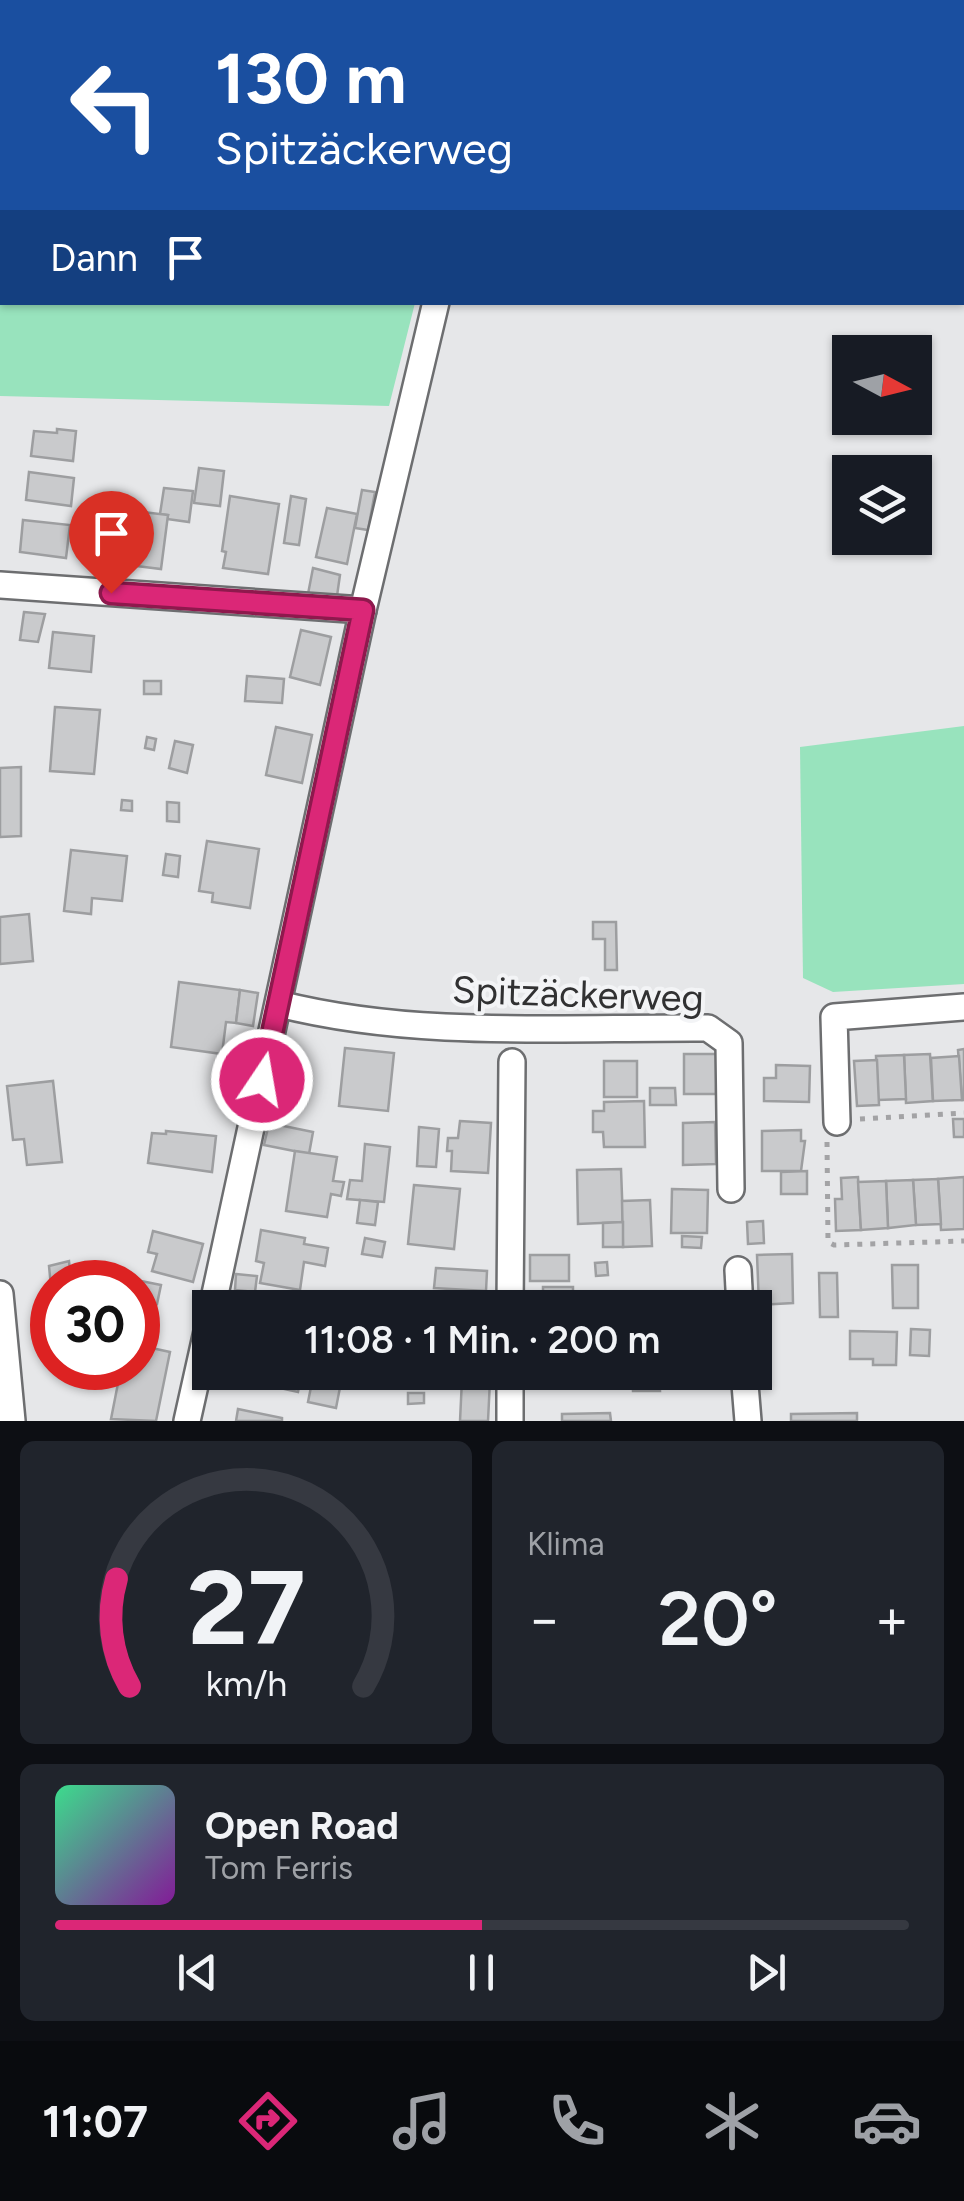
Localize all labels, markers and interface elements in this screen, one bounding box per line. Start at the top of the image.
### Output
text: 130 m [215,36,407,121]
icon: left [50,40,180,170]
text: Spitzäckerweg [215,121,513,175]
icon: arrive [158,230,213,285]
text: Dann [50,235,138,281]
north arrow [832,335,932,435]
map controls [832,335,932,555]
button: layers [832,455,932,555]
pin [69,491,154,594]
icon: arrive [84,506,139,561]
street label: Spitzäckerweg [452,967,704,1021]
position arrow [210,1028,314,1132]
speed limit sign: 30 [30,1260,160,1390]
text: 11:08 · 1 Min. · 200 m [304,1317,660,1363]
text: Klima [527,1525,605,1563]
text: 27 [187,1545,305,1670]
text: 20° [658,1574,778,1664]
text: − [527,1586,561,1652]
text: + [875,1586,909,1652]
text: km/h [205,1662,287,1705]
text: Open Road [205,1803,399,1849]
text: Tom Ferris [205,1849,353,1887]
icon: previous [170,1945,225,2000]
icon: pause [454,1945,509,2000]
icon: next [739,1945,794,2000]
icon: directions [233,2086,303,2156]
icon: music [387,2086,457,2156]
icon: phone [542,2086,612,2156]
icon: climate [697,2086,767,2156]
icon: car [852,2086,922,2156]
text: 11:07 [42,2094,148,2148]

